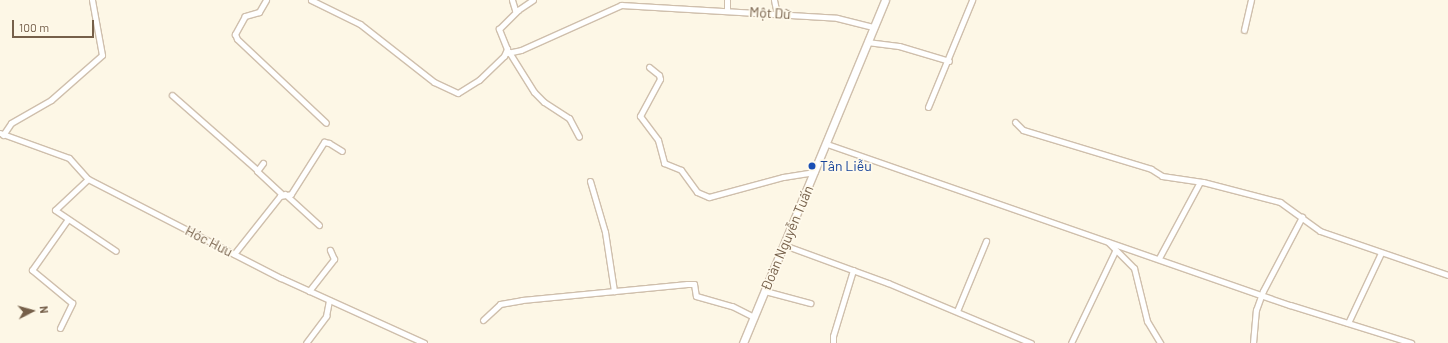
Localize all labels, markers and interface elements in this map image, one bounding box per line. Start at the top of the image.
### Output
street label: Một Dữ [749,4,791,22]
scale bar [14,12,96,38]
text: 100 m [19,20,49,34]
place label: Tân Liễu [820,158,872,174]
marker: Tân Liễu [807,161,817,171]
street label: Đoàn Nguyễn Tuấn [757,183,817,293]
street label: Hóc Hưu [182,222,236,260]
north arrow [12,291,52,331]
text: N [38,305,51,314]

